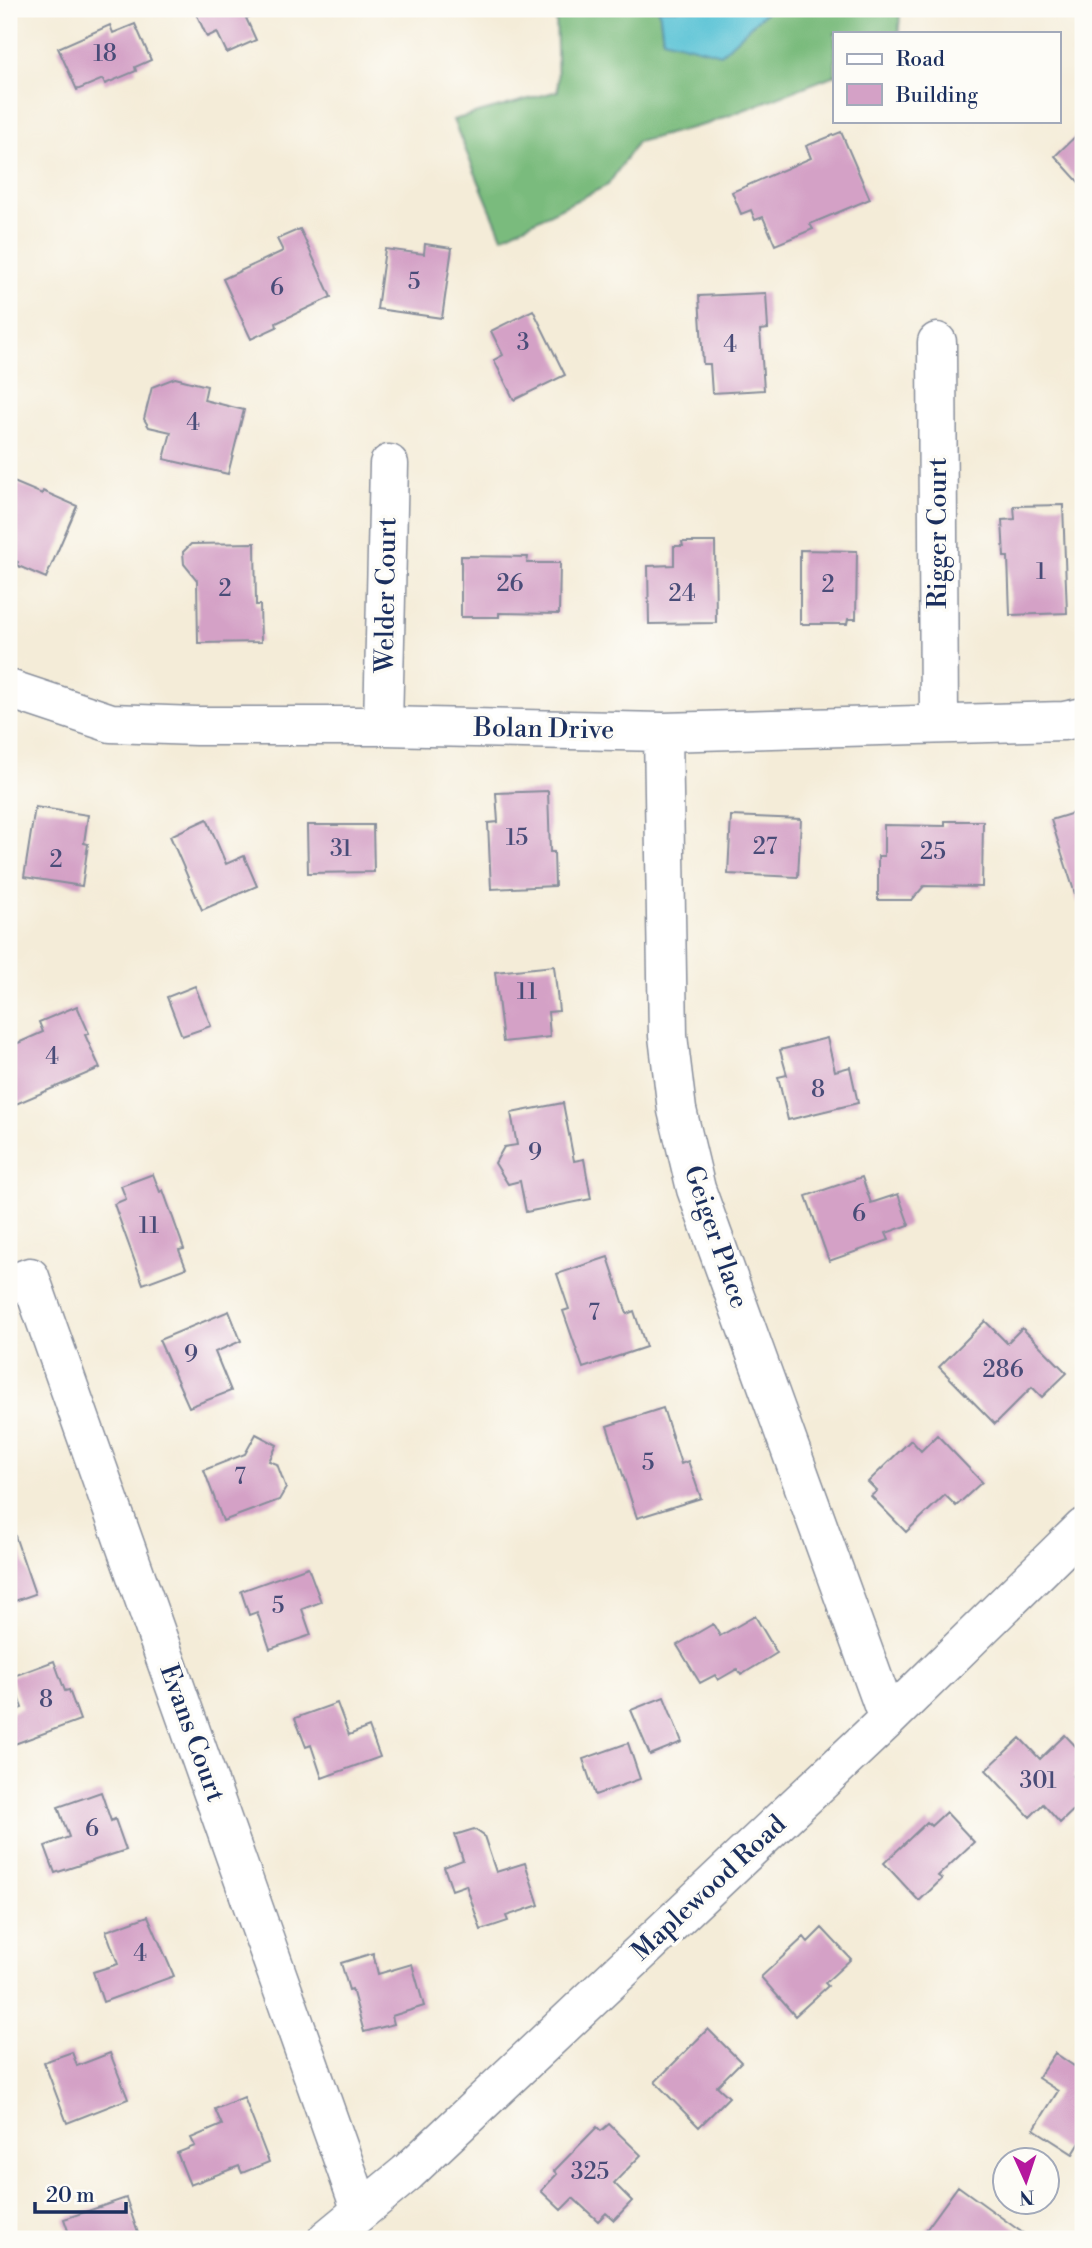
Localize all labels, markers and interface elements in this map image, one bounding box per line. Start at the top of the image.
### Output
legend [833,32,1060,122]
house number: 18 [93,40,117,68]
text: Road [896,47,945,73]
text: Building [895,83,978,109]
house number: 5 [408,268,420,296]
house number: 6 [270,274,284,302]
house number: 3 [517,329,529,357]
house number: 4 [723,331,737,359]
house number: 4 [186,409,200,437]
street label: Rigger Court [922,457,954,609]
street label: Welder Court [369,517,403,674]
house number: 1 [1036,558,1046,586]
house number: 26 [496,570,524,598]
house number: 2 [821,571,835,599]
house number: 2 [218,575,232,603]
house number: 24 [669,580,695,608]
street label: Bolan Drive [472,712,615,746]
house number: 15 [506,824,528,852]
house number: 27 [753,833,778,861]
house number: 31 [330,835,352,863]
house number: 25 [920,838,946,866]
house number: 2 [49,846,63,874]
house number: 11 [517,978,537,1006]
house number: 4 [45,1043,59,1071]
house number: 8 [811,1076,825,1104]
house number: 9 [528,1139,542,1167]
street label: Geiger Place [677,1162,755,1312]
house number: 6 [852,1200,866,1228]
house number: 11 [139,1212,159,1240]
house number: 7 [588,1299,600,1327]
house number: 9 [184,1341,198,1369]
house number: 286 [982,1356,1024,1384]
house number: 5 [642,1449,654,1477]
house number: 7 [234,1463,246,1491]
house number: 5 [272,1592,284,1620]
street label: Evans Court [152,1660,232,1806]
house number: 8 [39,1686,53,1714]
house number: 301 [1019,1767,1057,1795]
street label: Maplewood Road [625,1808,793,1968]
house number: 6 [85,1815,99,1843]
house number: 4 [133,1940,147,1968]
north arrow [990,2146,1060,2216]
house number: 325 [571,2158,609,2186]
scale bar [35,2171,126,2215]
text: 20 m [46,2183,95,2209]
text: N [1019,2185,1035,2209]

